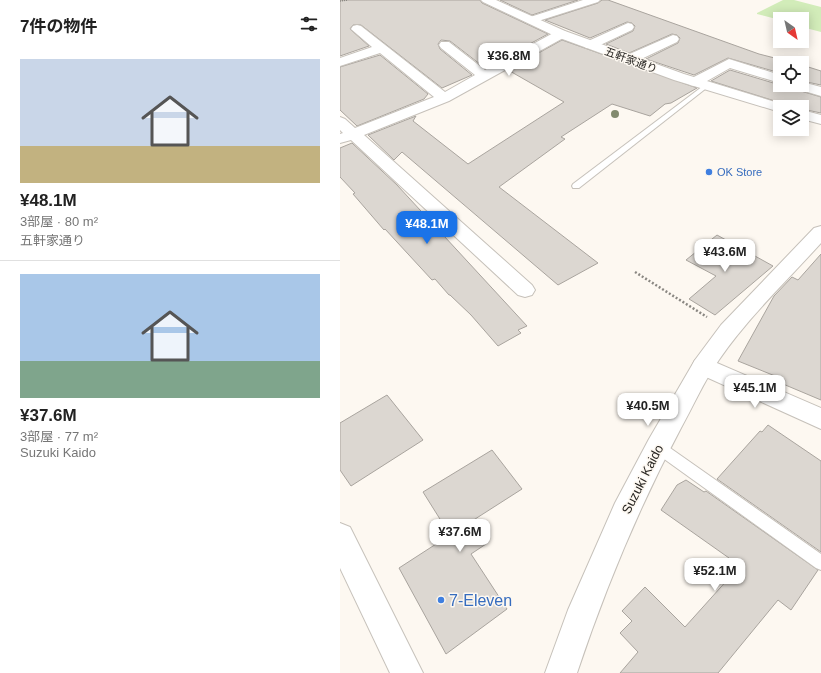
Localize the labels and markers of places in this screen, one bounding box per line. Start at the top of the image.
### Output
pin: ¥36.8M [476,43,542,77]
place label: OK Store [717,166,762,178]
marker: OK Store [704,167,714,177]
pin: ¥48.1M [394,211,460,245]
pin: ¥43.6M [692,239,758,273]
pin: ¥45.1M [722,375,788,409]
pin: ¥40.5M [615,393,681,427]
pin: ¥37.6M [427,519,493,553]
pin: ¥52.1M [682,558,748,592]
place label: 7-Eleven [449,592,512,609]
marker: 7-Eleven [436,595,446,605]

